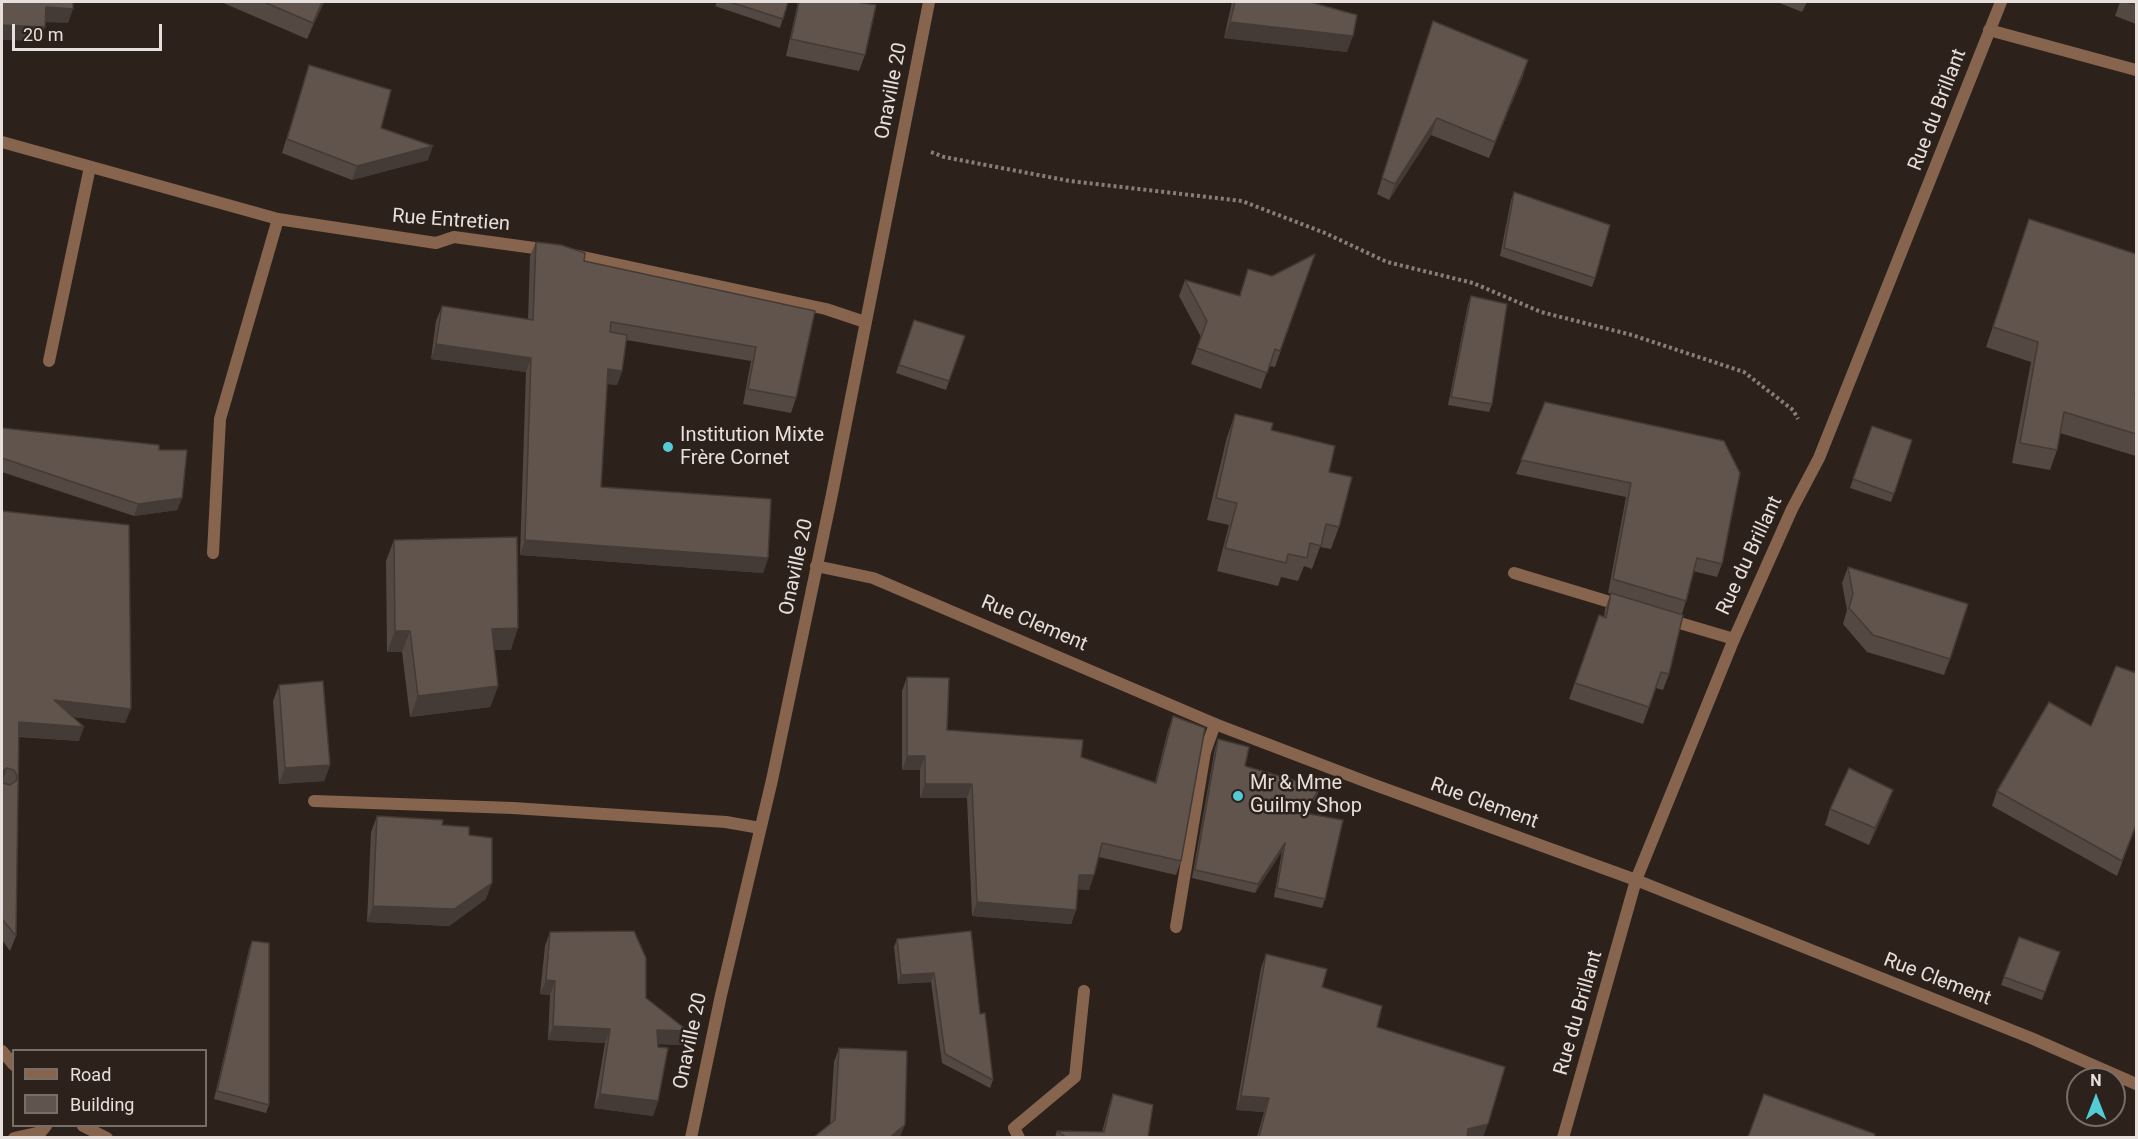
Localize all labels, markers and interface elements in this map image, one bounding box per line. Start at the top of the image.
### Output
scale bar [15,12,165,50]
text: 20 m [23,24,63,45]
street label: Onaville 20 [871,41,913,141]
street label: Rue du Brillant [1904,46,1972,174]
street label: Rue Entretien [391,205,511,237]
place label: Institution Mixte Frère Cornet [680,424,824,471]
marker: Institution Mixte Frère Cornet [661,440,675,454]
street label: Rue du Brillant [1712,493,1788,619]
street label: Onaville 20 [775,517,819,617]
street label: Rue Clement [977,591,1091,657]
place label: Mr & Mme Guilmy Shop [1250,772,1362,819]
street label: Rue Clement [1427,773,1541,835]
marker: Mr & Mme Guilmy Shop [1231,789,1245,803]
street label: Rue du Brillant [1550,948,1608,1078]
street label: Rue Clement [1880,949,1994,1011]
street label: Onaville 20 [669,991,713,1091]
legend [12,1049,207,1127]
text: Road [70,1064,111,1085]
north arrow [2066,1067,2126,1127]
text: N [2090,1071,2102,1090]
text: Building [70,1094,134,1115]

